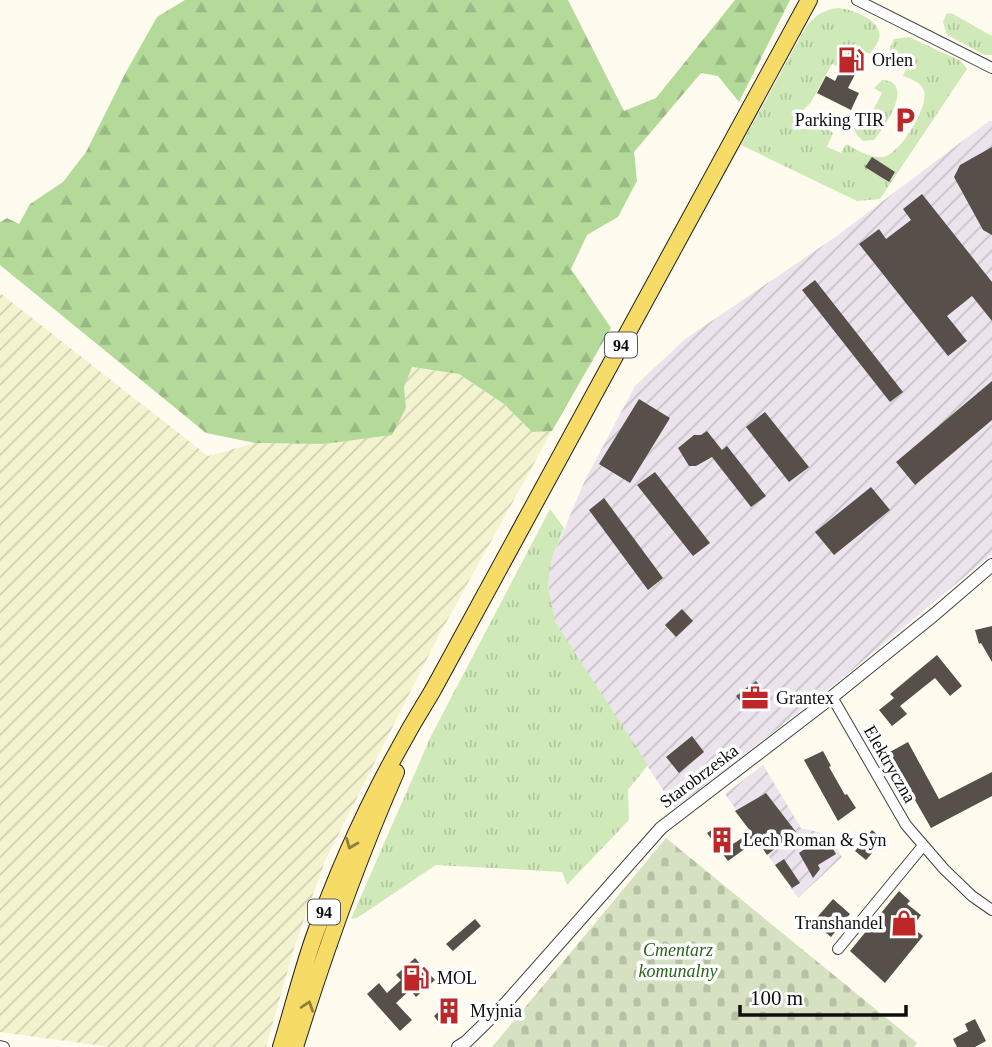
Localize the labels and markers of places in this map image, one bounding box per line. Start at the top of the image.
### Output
fuel station icon: Orlen [836,45,866,75]
place label: Orlen [872,50,913,70]
parking icon: Parking TIR [890,105,920,135]
place label: Parking TIR [795,110,884,130]
office icon: Grantex [740,683,770,713]
place label: Grantex [776,688,834,708]
building icon: Lech Roman & Syn [707,825,737,855]
place label: Lech Roman & Syn [743,830,886,850]
shop icon: Transhandel [889,908,919,938]
place label: Transhandel [795,913,883,933]
fuel station icon: MOL [401,963,431,993]
place label: MOL [437,968,477,988]
building icon: Myjnia [434,996,464,1026]
place label: Myjnia [470,1001,522,1021]

